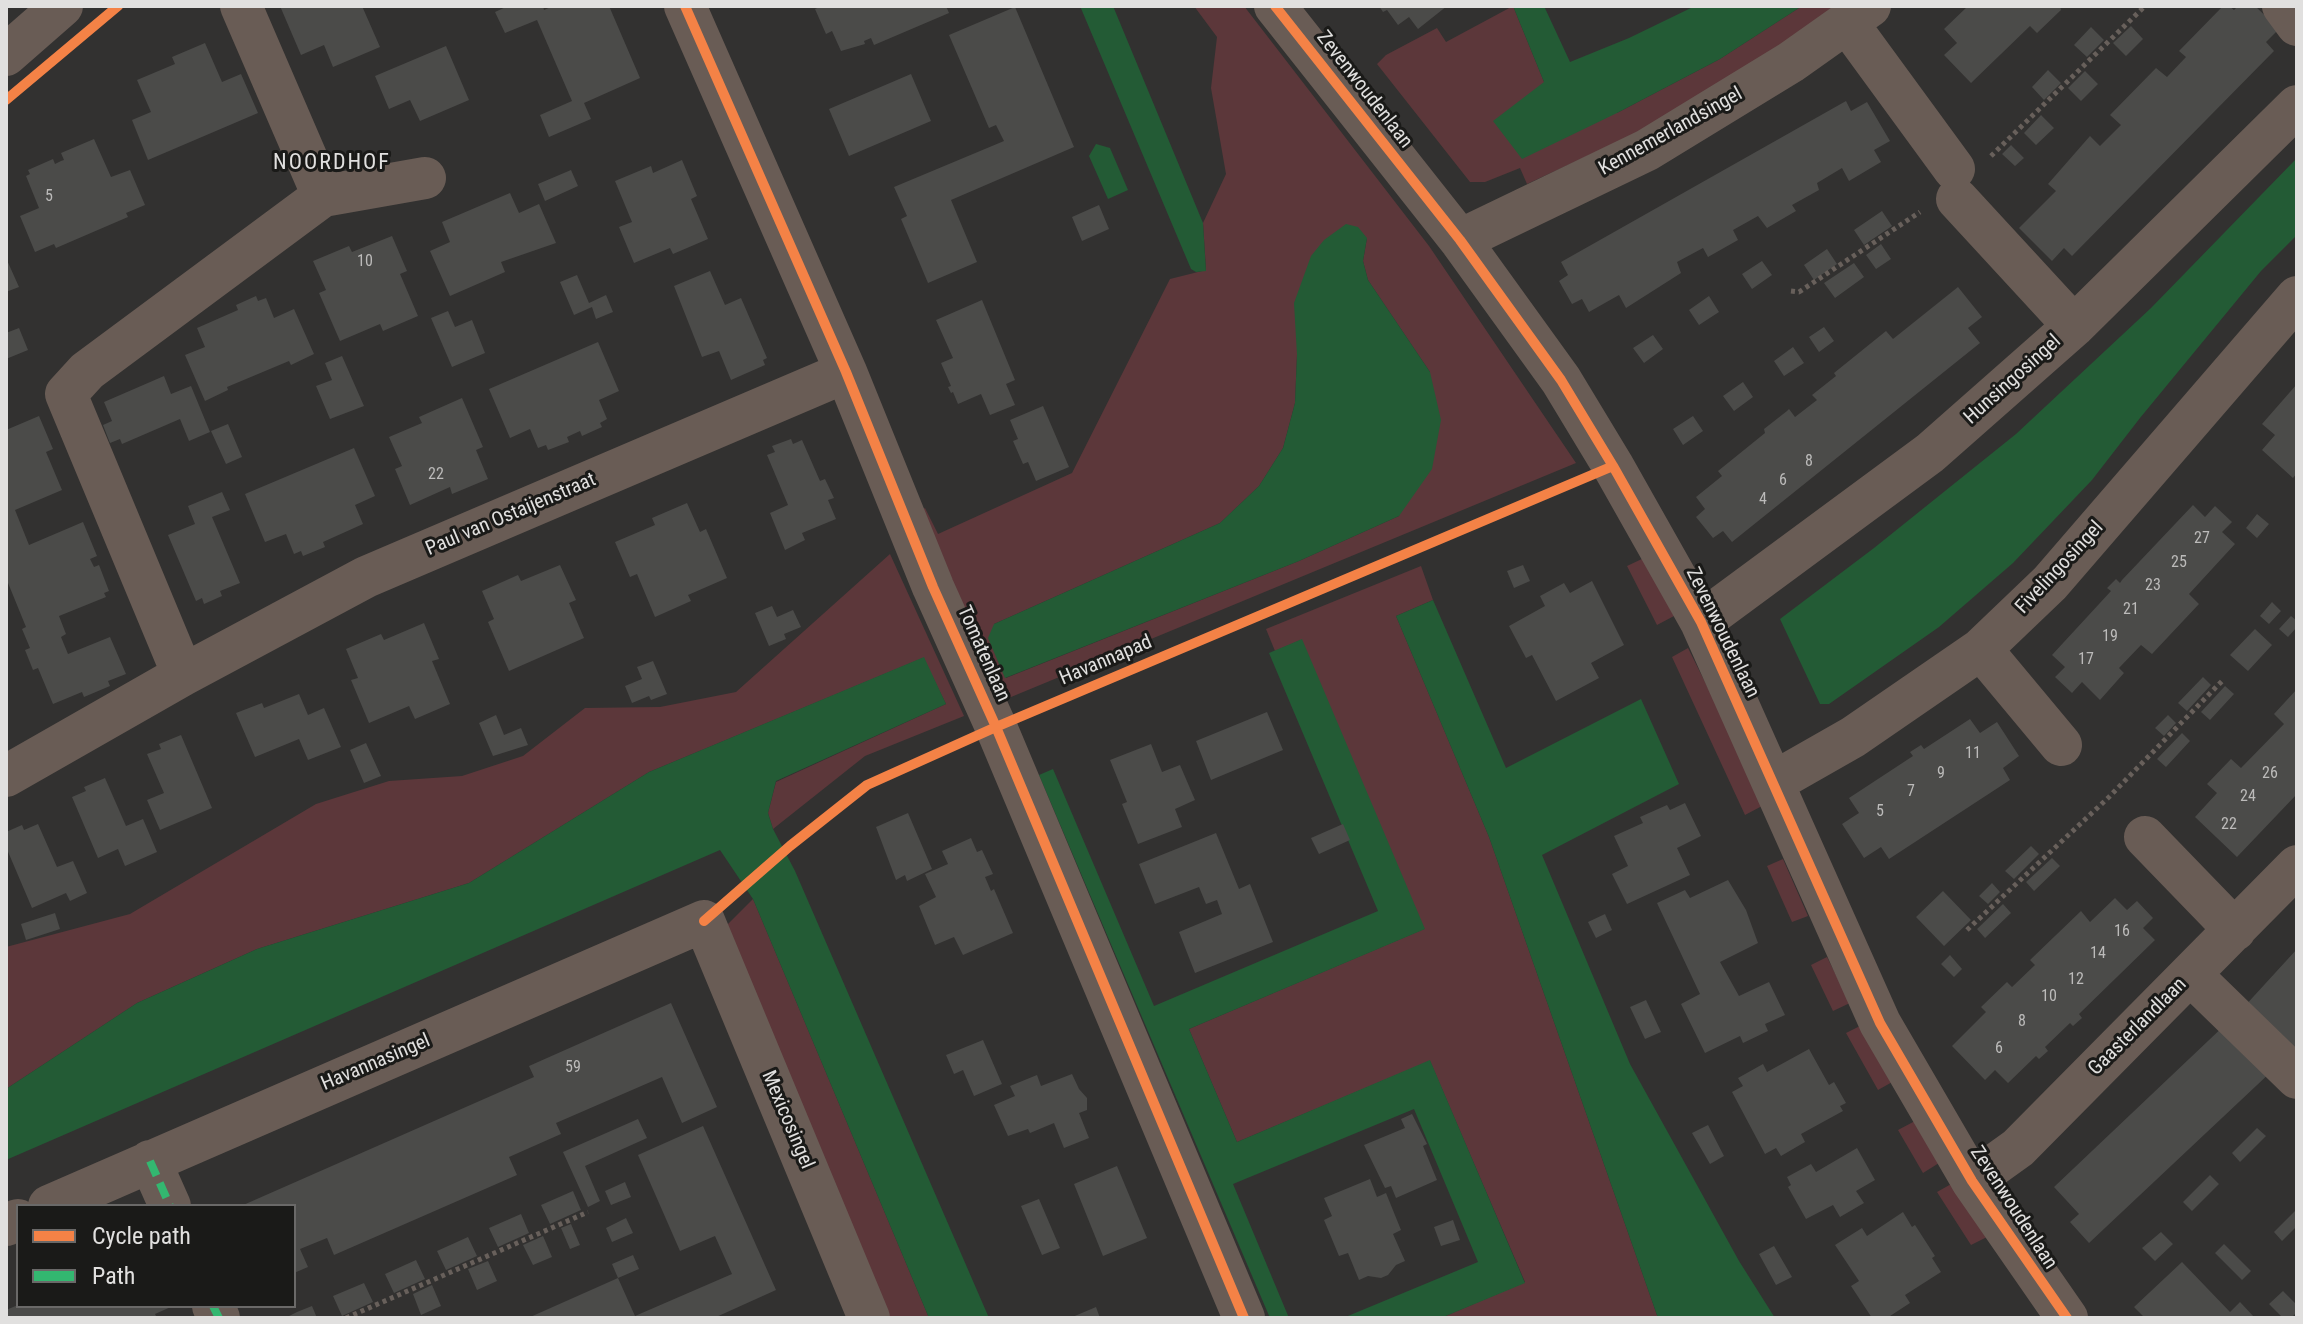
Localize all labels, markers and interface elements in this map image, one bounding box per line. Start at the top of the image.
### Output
street label: Zevenwoudenlaan [1311,27,1417,153]
street label: Kennemerlandsingel [1595,83,1747,181]
district label: NOORDHOF [273,150,391,176]
house number: 5 [45,187,53,207]
house number: 10 [357,252,373,272]
street label: Hunsingosingel [1960,330,2066,430]
house number: 8 [1805,452,1813,472]
house number: 22 [428,465,444,485]
street label: Paul van Ostaijenstraat [422,468,600,562]
house number: 6 [1779,471,1787,491]
house number: 4 [1759,490,1767,510]
street label: Fivelingosingel [2011,517,2109,619]
house number: 27 [2194,529,2210,549]
house number: 25 [2171,553,2187,573]
street label: Zevenwoudenlaan [1680,564,1764,702]
house number: 23 [2145,576,2161,596]
house number: 21 [2123,600,2139,620]
street label: Tomatenlaan [951,602,1015,706]
house number: 19 [2102,627,2118,647]
street label: Havannapad [1056,631,1156,691]
house number: 17 [2078,650,2094,670]
house number: 11 [1965,744,1981,764]
house number: 9 [1937,764,1945,784]
house number: 26 [2262,764,2278,784]
house number: 7 [1907,782,1915,802]
house number: 24 [2240,787,2256,807]
house number: 5 [1876,802,1884,822]
house number: 22 [2221,815,2237,835]
house number: 16 [2114,922,2130,942]
house number: 14 [2090,944,2106,964]
house number: 12 [2068,970,2084,990]
street label: Gaasterlandlaan [2084,973,2192,1081]
house number: 10 [2041,987,2057,1007]
house number: 8 [2018,1012,2026,1032]
street label: Havannasingel [318,1029,434,1097]
house number: 6 [1995,1039,2003,1059]
house number: 59 [565,1058,581,1078]
street label: Mexicosingel [756,1067,818,1173]
street label: Zevenwoudenlaan [1964,1142,2062,1274]
legend [16,1204,296,1308]
text: Cycle path [92,1222,191,1250]
text: Path [92,1262,135,1290]

